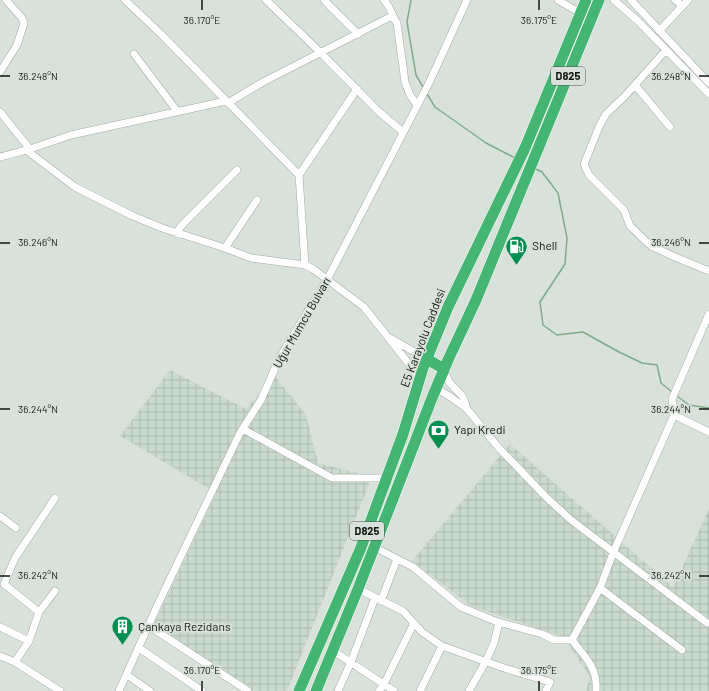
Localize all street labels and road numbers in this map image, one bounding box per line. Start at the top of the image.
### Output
road number: D825 [551,67,585,85]
street label: Uğur Mumcu Bulvarı [269,275,333,370]
street label: E5 Karayolu Caddesi [397,286,447,389]
road number: D825 [350,522,384,540]

